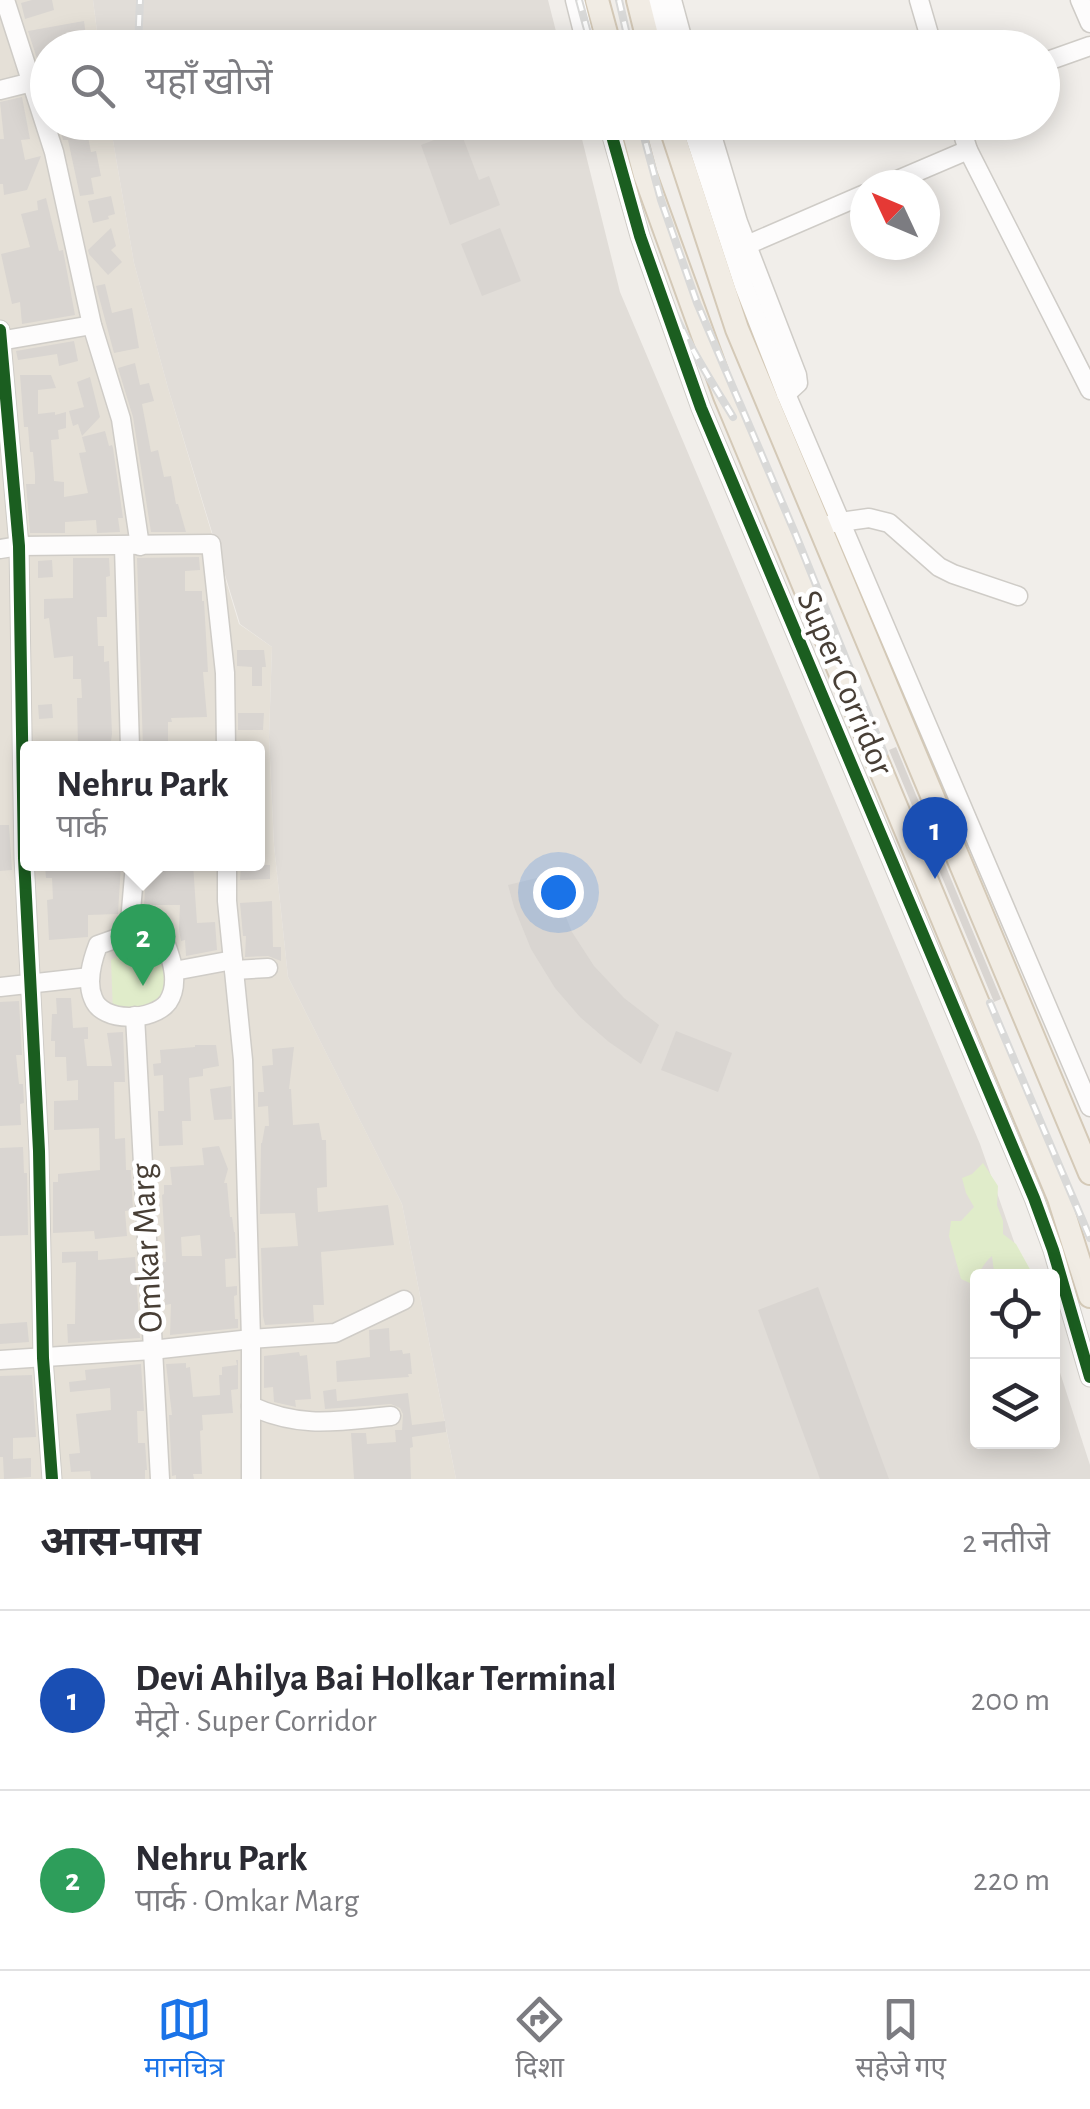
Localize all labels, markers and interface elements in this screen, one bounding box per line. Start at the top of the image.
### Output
search box [30,30,1060,140]
icon: search [65,58,120,113]
text: यहाँ खोजें [145,64,272,102]
north arrow [850,170,940,260]
street label: Super Corridor [790,585,900,781]
popup [20,741,265,871]
text: Nehru Park [56,766,229,804]
pin: 1 [902,796,968,879]
text: पार्क [56,811,107,843]
your location [533,867,584,918]
pin: 2 [110,904,176,986]
street label: Omkar Marg [125,1162,169,1334]
map controls [970,1269,1060,1449]
button: locate [970,1269,1060,1359]
button: layers [970,1359,1060,1449]
text: आस-पास [40,1521,201,1563]
text: 2 नतीजे [962,1526,1050,1558]
text: Devi Ahilya Bai Holkar Terminal [135,1660,617,1698]
text: 1 [67,1684,78,1716]
text: 200 m [971,1684,1050,1716]
text: मेट्रो · Super Corridor [135,1705,377,1737]
text: Nehru Park [135,1840,307,1878]
text: 2 [65,1864,80,1896]
text: 220 m [973,1864,1050,1896]
text: पार्क · Omkar Marg [135,1885,359,1917]
tab: मानचित्र [144,1992,224,2088]
tab: दिशा [512,1992,567,2088]
tab: सहेजे गए [855,1992,946,2088]

